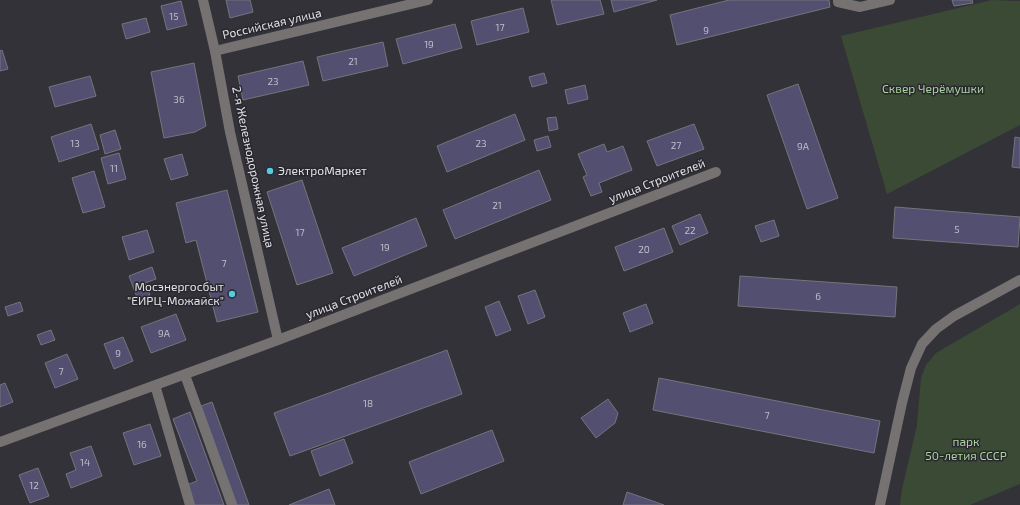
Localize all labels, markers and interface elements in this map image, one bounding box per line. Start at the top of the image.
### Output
street label: Российская улица [221,5,323,42]
house number: 15 [169,10,179,22]
house number: 17 [495,21,505,33]
house number: 9 [703,24,709,36]
house number: 19 [424,38,434,50]
house number: 21 [348,55,358,67]
house number: 23 [267,75,279,87]
park label: Сквер Черёмушки [882,81,984,96]
street label: 2-я Железнодорожная улица [229,85,278,249]
house number: 36 [173,93,185,105]
house number: 13 [70,137,80,149]
house number: 23 [475,137,487,149]
house number: 27 [671,139,681,151]
house number: 9А [797,140,810,152]
street label: улица Строителей [606,155,707,206]
house number: 11 [110,162,118,174]
place label: ЭлектроМаркет [278,163,367,177]
marker: ЭлектроМаркет [265,166,275,176]
house number: 21 [492,199,502,211]
house number: 5 [954,223,960,235]
house number: 22 [684,224,696,236]
house number: 17 [295,226,305,238]
house number: 19 [380,241,390,253]
house number: 20 [638,243,650,255]
house number: 7 [221,257,227,269]
street label: улица Строителей [303,271,404,322]
place label: Мосэнергосбыт "ЕИРЦ-Можайск" [127,279,224,307]
marker: Мосэнергосбыт "ЕИРЦ-Можайск" [227,289,237,299]
house number: 6 [815,290,821,302]
house number: 9А [158,327,171,339]
house number: 9 [115,347,121,359]
house number: 7 [58,365,64,377]
house number: 18 [363,397,373,409]
house number: 7 [764,409,770,421]
park label: парк 50-летия СССР [925,434,1007,462]
house number: 16 [137,438,147,450]
house number: 14 [80,456,90,468]
house number: 12 [29,479,39,491]

